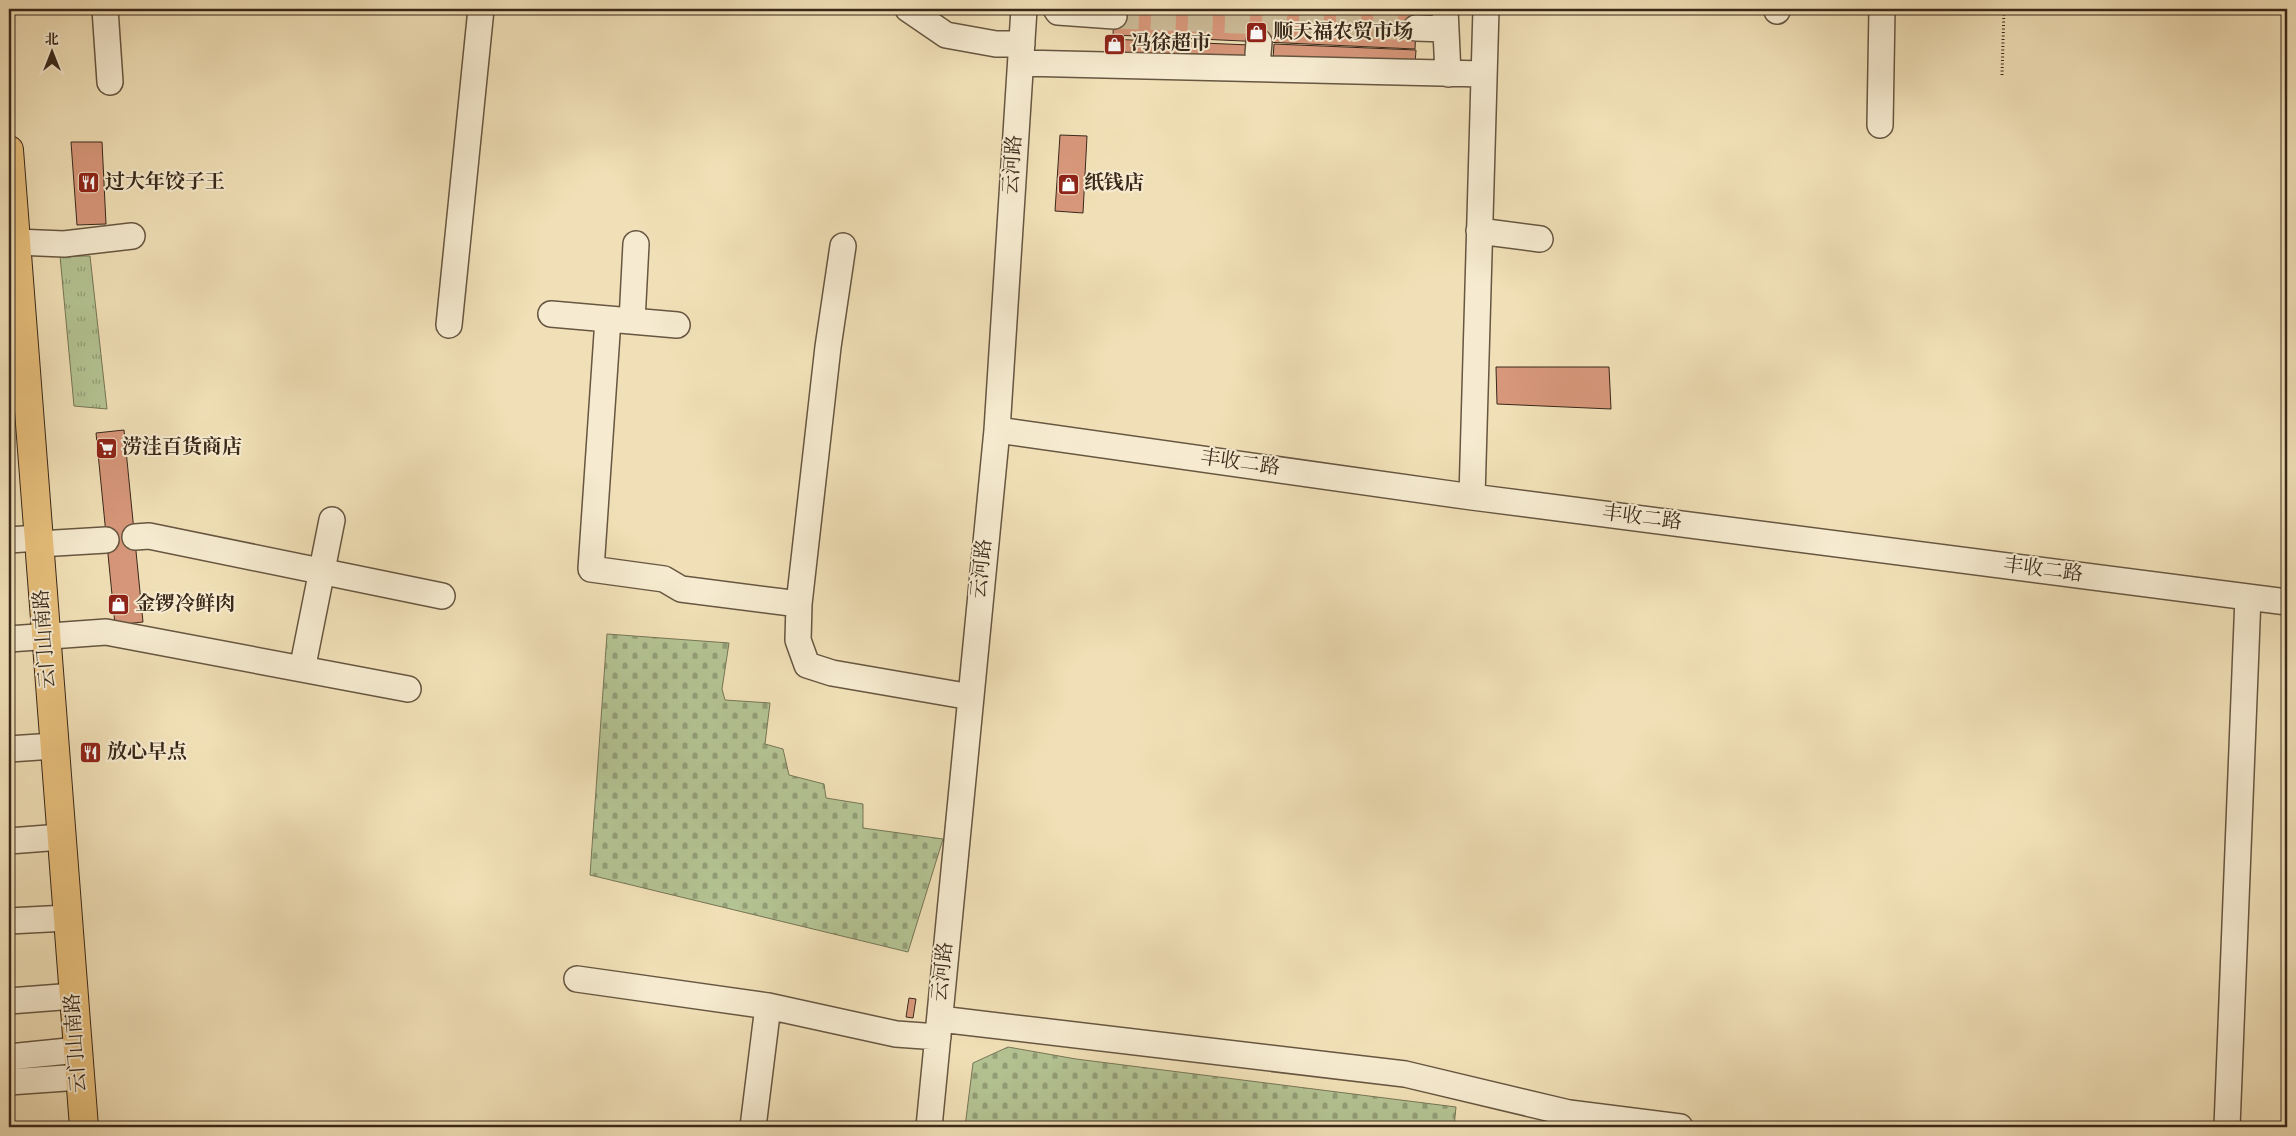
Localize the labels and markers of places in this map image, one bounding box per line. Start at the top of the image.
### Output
place label: 顺天福农贸市场 [1273,19,1413,48]
shop icon: 顺天福农贸市场 [1245,21,1269,45]
place label: 冯徐超市 [1131,30,1211,59]
shop icon: 冯徐超市 [1103,32,1127,56]
place label: 过大年饺子王 [105,169,225,198]
place label: 纸钱店 [1084,170,1144,199]
restaurant icon: 过大年饺子王 [77,171,101,195]
shop icon: 纸钱店 [1056,172,1080,196]
place label: 涝洼百货商店 [122,434,242,463]
supermarket icon: 涝洼百货商店 [94,436,118,460]
place label: 金锣冷鲜肉 [135,591,235,620]
shop icon: 金锣冷鲜肉 [107,593,131,617]
place label: 放心早点 [107,739,187,768]
restaurant icon: 放心早点 [79,741,103,765]

